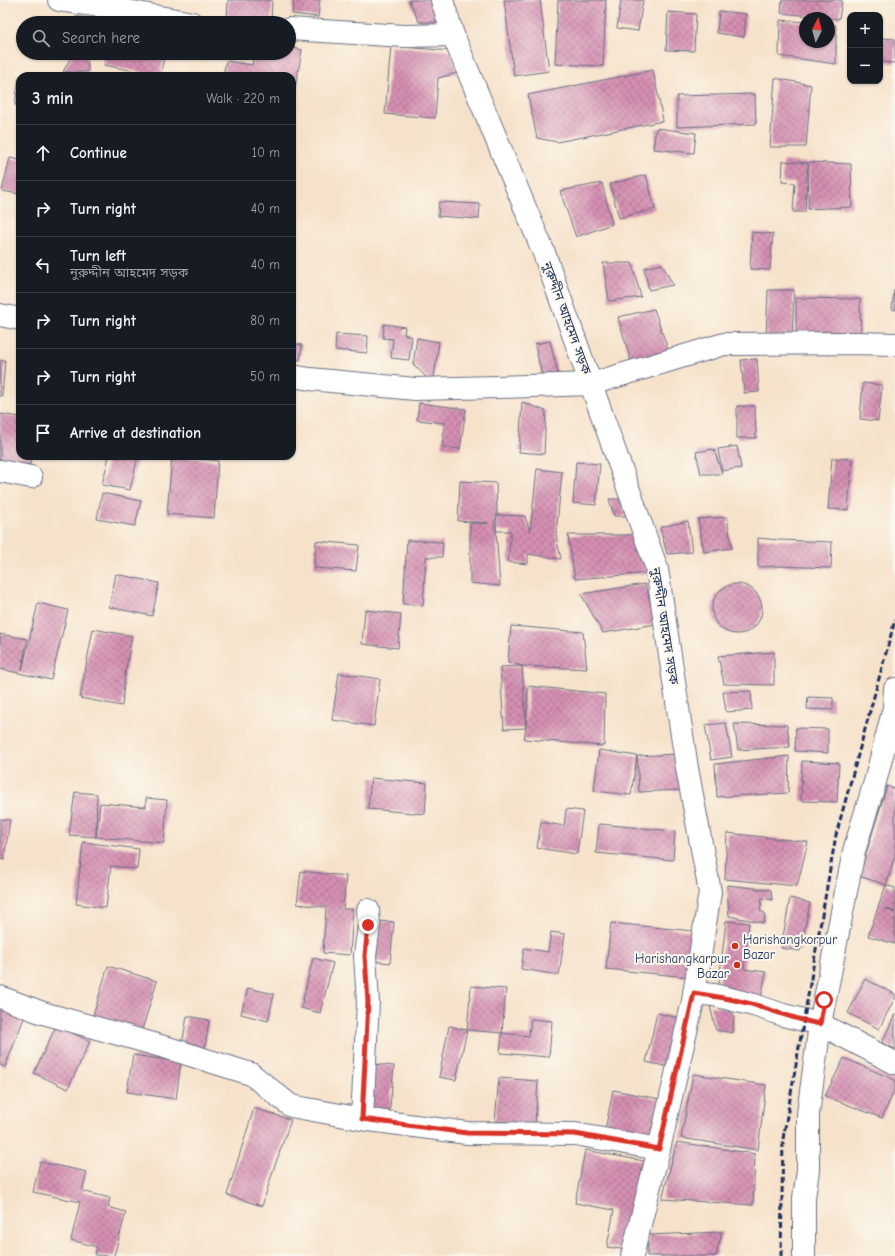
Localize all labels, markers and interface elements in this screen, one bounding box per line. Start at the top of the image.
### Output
north arrow [799,12,835,48]
map controls [847,12,883,84]
button: + [847,12,883,48]
search box [16,16,296,60]
icon: search [30,27,52,49]
text: Search here [62,29,140,47]
button: − [847,48,883,84]
text: 3 min [32,89,73,108]
text: Walk · 220 m [206,91,280,106]
icon: ahead [32,142,54,164]
text: Continue [70,144,127,162]
text: 10 m [252,145,280,160]
icon: right [32,198,54,220]
text: Turn right [70,200,136,218]
text: 40 m [251,201,280,216]
text: Turn left [70,247,126,265]
icon: left [32,254,54,276]
text: 40 m [251,257,280,272]
street label: নুরুদ্দীন আহমেদ সড়ক [538,259,594,377]
text: নুরুদ্দীন আহমেদ সড়ক [70,265,188,280]
icon: right [32,310,54,332]
text: Turn right [70,312,136,330]
text: 80 m [250,313,280,328]
icon: right [32,366,54,388]
text: Turn right [70,368,136,386]
text: 50 m [250,369,280,384]
icon: arrive [32,422,54,444]
text: Arrive at destination [70,424,201,442]
street label: নুরুদ্দীন আহমেদ সড়ক [647,565,682,686]
route end [359,916,377,934]
place label: Harishangkorpur Bazar [743,932,838,962]
marker: Harishangkorpur Bazar [730,941,740,951]
place label: Harishangkarpur Bazar [635,951,730,981]
marker: Harishangkarpur Bazar [732,960,742,970]
route start [815,991,833,1009]

